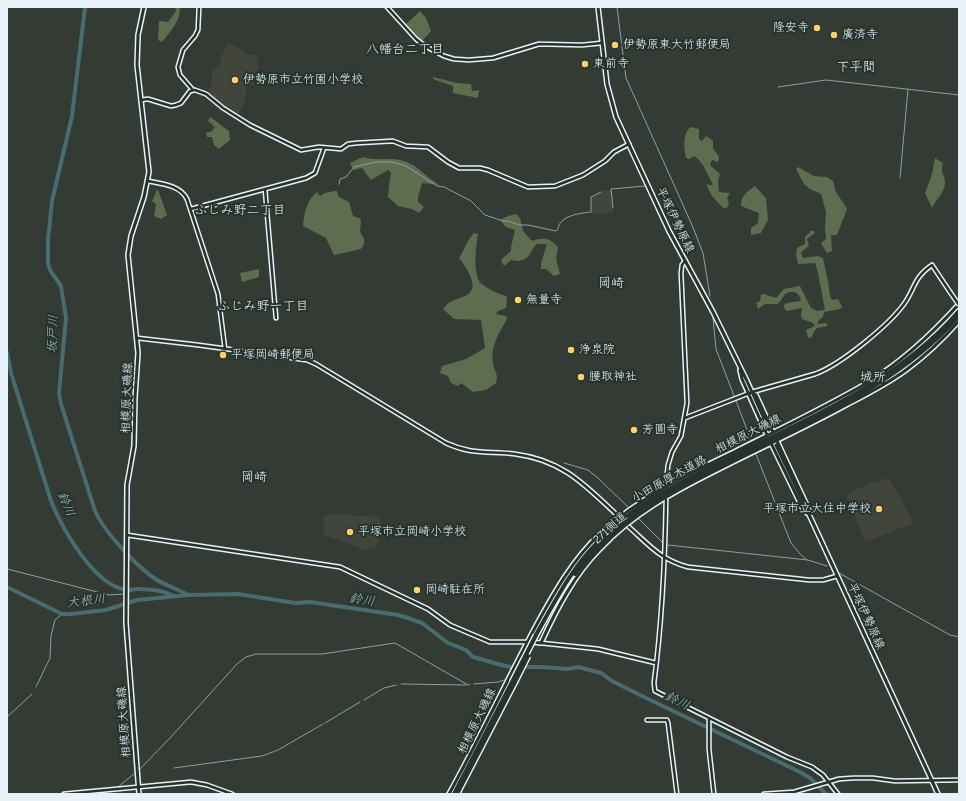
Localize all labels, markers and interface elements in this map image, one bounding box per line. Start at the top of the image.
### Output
place label: 隆安寺 [773,21,809,35]
marker: 隆安寺 [812,23,822,33]
place label: 廣済寺 [842,28,878,42]
marker: 廣済寺 [829,30,839,40]
place label: 伊勢原東大竹郵便局 [623,38,731,52]
marker: 伊勢原東大竹郵便局 [610,40,620,50]
district label: 八幡台二丁目 [366,41,444,57]
place label: 東前寺 [593,57,629,71]
marker: 東前寺 [580,59,590,69]
district label: 下平間 [837,59,875,75]
place label: 伊勢原市立竹園小学校 [243,73,363,87]
marker: 伊勢原市立竹園小学校 [230,75,240,85]
street label: 平塚伊勢原線 [653,184,697,256]
district label: ふじみ野二丁目 [195,202,285,218]
district label: 岡崎 [598,275,624,291]
place label: 無量寺 [526,293,562,307]
marker: 無量寺 [513,295,523,305]
district label: ふじみ野一丁目 [218,298,308,314]
water label: 坂戸川 [45,314,61,354]
place label: 浄泉院 [579,343,615,357]
marker: 浄泉院 [566,345,576,355]
place label: 平塚岡崎郵便局 [231,348,315,362]
marker: 平塚岡崎郵便局 [218,350,228,360]
street label: 相模原大磯線 [119,362,135,434]
district label: 城所 [860,369,886,385]
place label: 腰取神社 [589,370,637,384]
marker: 腰取神社 [576,372,586,382]
street label: 相模原大磯線 [713,411,783,457]
place label: 芳圓寺 [642,423,678,437]
marker: 芳圓寺 [629,425,639,435]
street label: 小田原厚木道路 [629,452,709,506]
district label: 岡崎 [241,469,267,485]
water label: 鈴川 [54,489,78,519]
place label: 平塚市立大住中学校 [763,502,871,516]
marker: 平塚市立大住中学校 [874,504,884,514]
street label: 271側道 [590,509,630,547]
place label: 平塚市立岡崎小学校 [358,525,466,539]
marker: 平塚市立岡崎小学校 [345,527,355,537]
street label: 平塚伊勢原線 [844,580,888,652]
place label: 岡崎駐在所 [425,583,485,597]
marker: 岡崎駐在所 [412,585,422,595]
water label: 鈴川 [348,590,376,610]
water label: 大根川 [66,591,106,611]
street label: 相模原大磯線 [455,685,499,757]
street label: 相模原大磯線 [114,686,134,758]
water label: 鈴川 [662,688,692,714]

